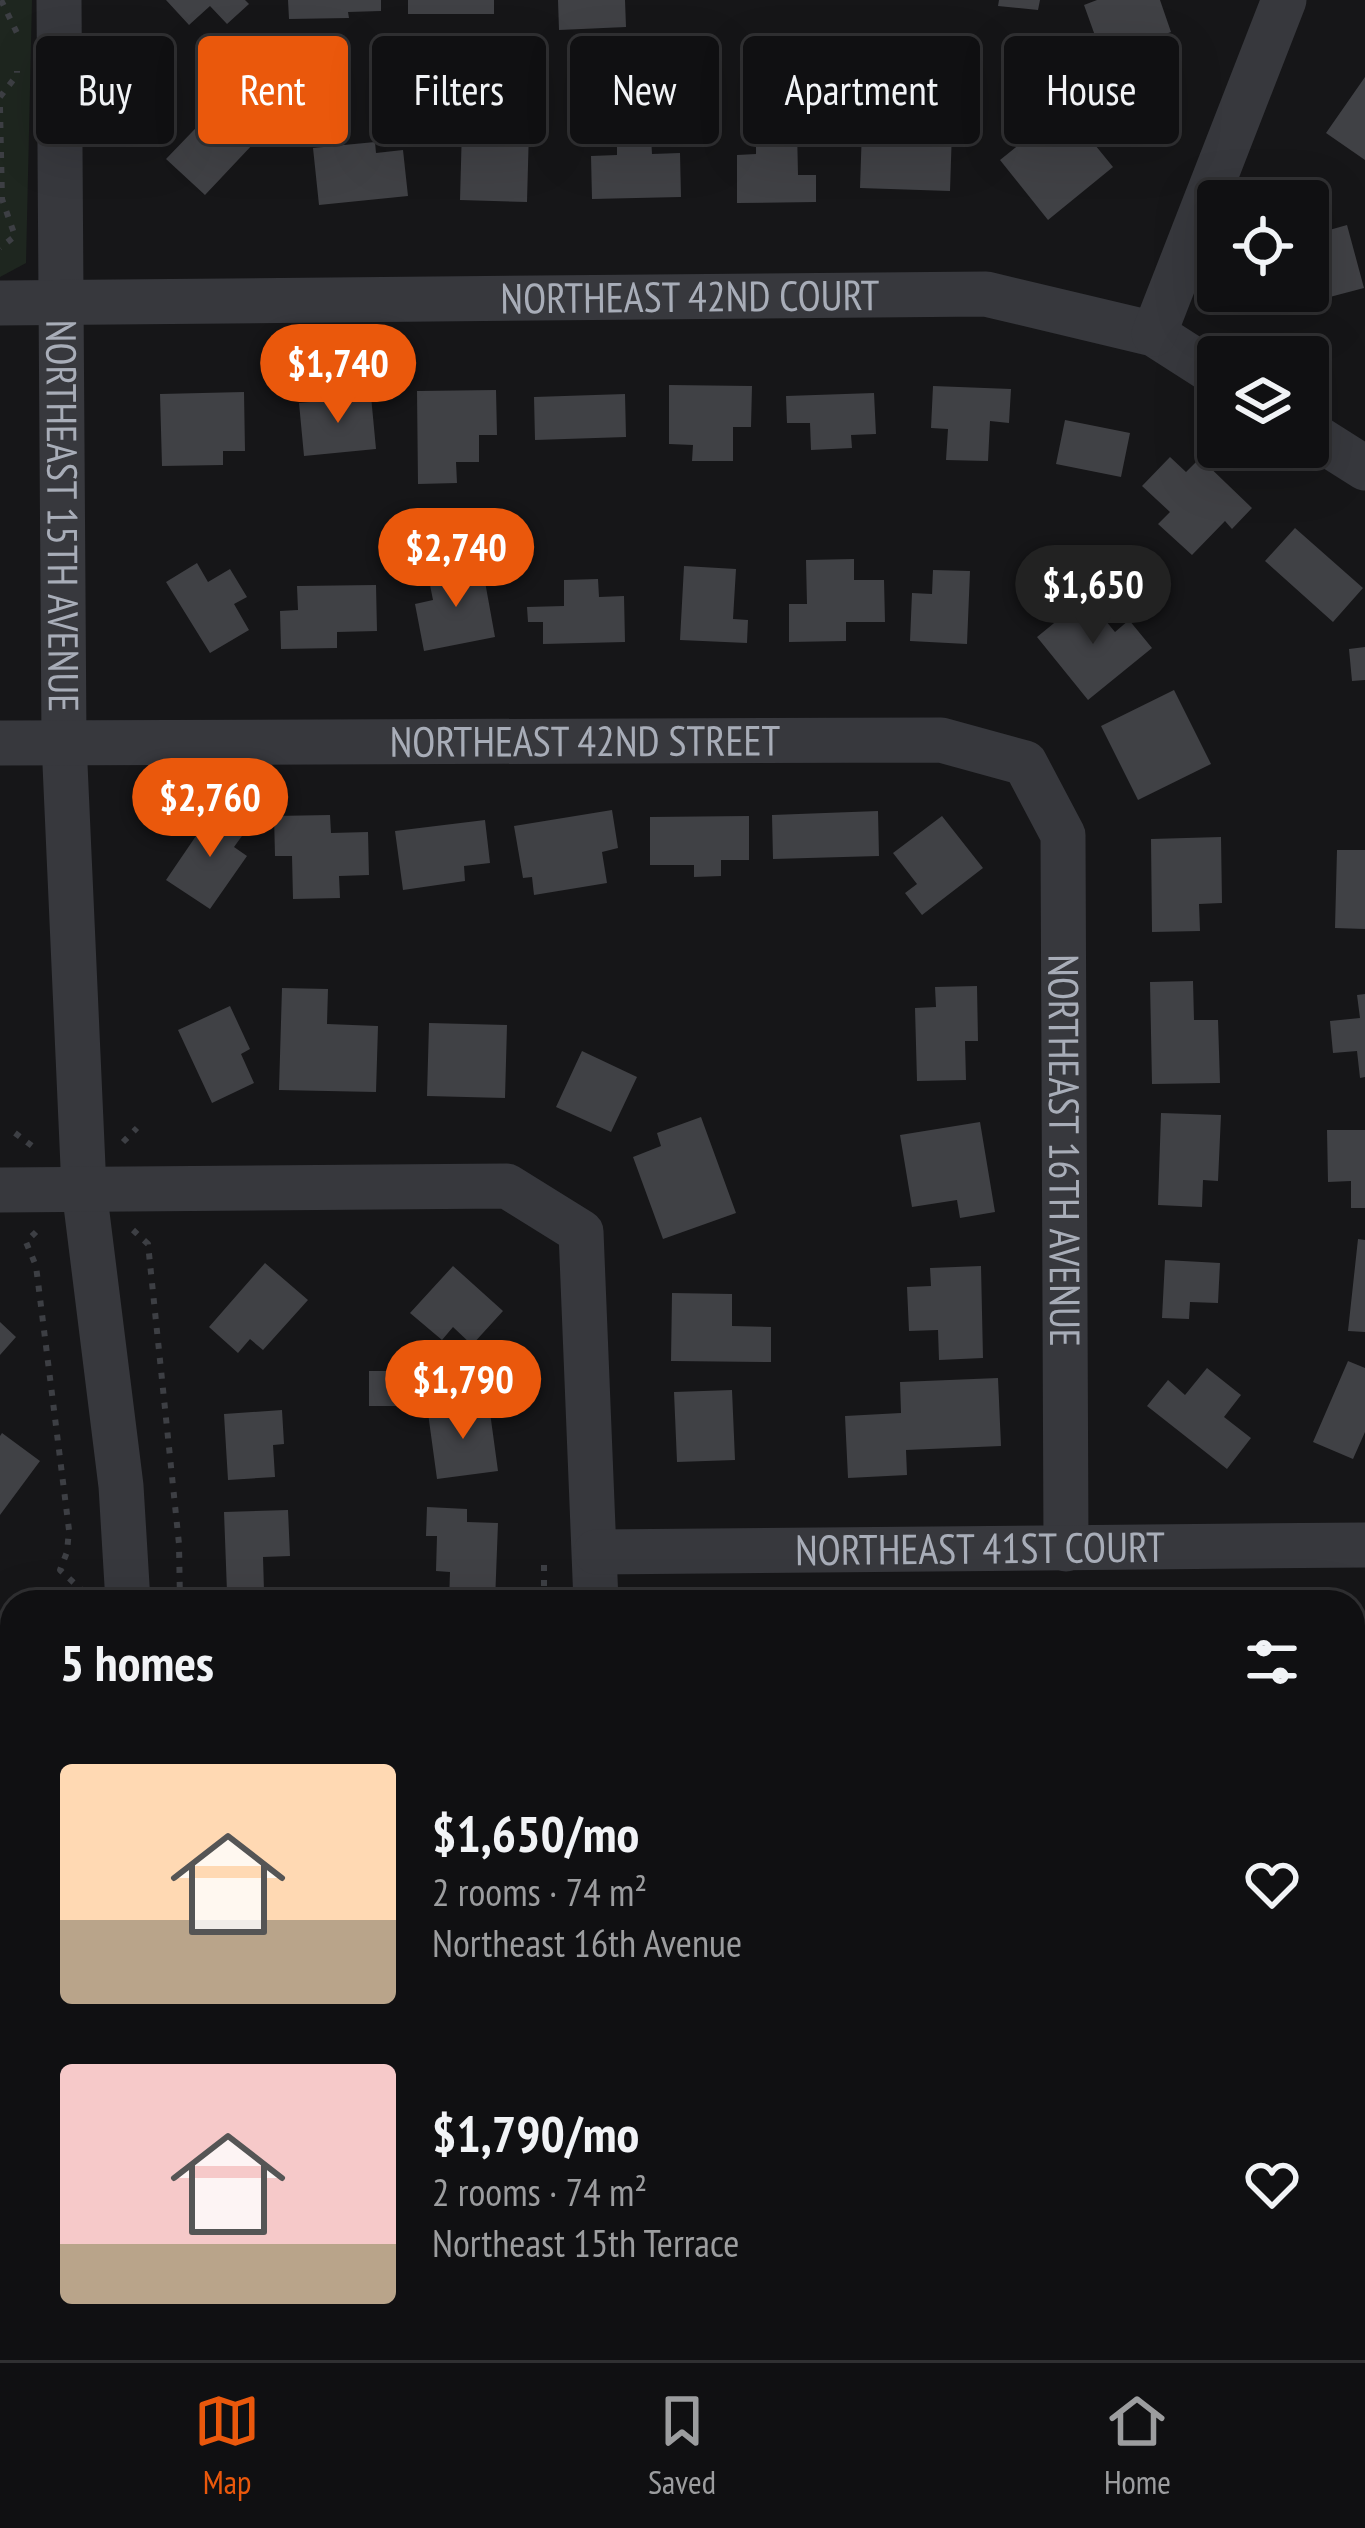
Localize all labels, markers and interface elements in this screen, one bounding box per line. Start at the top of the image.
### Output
chip: Buy [36,36,174,144]
chip: Rent [198,36,348,144]
chip: Filters [372,36,546,144]
chip: New [570,36,719,144]
chip: Apartment [743,36,980,144]
chip: House [1004,36,1179,144]
map controls [1197,180,1329,468]
button: locate [1197,180,1329,312]
street label: NORTHEAST 42ND COURT [500,267,880,325]
street label: NORTHEAST 15TH AVENUE [34,320,92,712]
pin: $1,740 [240,324,436,426]
button: layers [1197,336,1329,468]
text: $1,740 [287,337,389,388]
pin: $2,740 [358,508,554,610]
text: $2,740 [405,521,507,572]
pin: $1,650 [995,545,1191,647]
text: $1,650 [1042,558,1144,609]
street label: NORTHEAST 42ND STREET [390,713,781,769]
pin: $2,760 [112,758,308,860]
text: $2,760 [159,771,261,822]
street label: NORTHEAST 16TH AVENUE [1037,954,1093,1347]
pin: $1,790 [365,1340,561,1442]
text: $1,790 [412,1353,514,1404]
street label: NORTHEAST 41ST COURT [795,1519,1165,1577]
text: 5 homes [60,1629,214,1695]
icon: filters [1239,1629,1305,1695]
text: $1,650/mo [432,1800,639,1866]
icon: home [156,1812,300,1956]
icon: heart [1239,1851,1305,1917]
text: 2 rooms · 74 m² [432,1866,647,1917]
text: Northeast 16th Avenue [432,1917,742,1968]
text: $1,790/mo [432,2100,639,2166]
icon: home [156,2112,300,2256]
icon: heart [1239,2151,1305,2217]
text: 2 rooms · 74 m² [432,2166,647,2217]
text: Northeast 15th Terrace [432,2217,739,2268]
tab: Map [194,2388,260,2503]
tab: Saved [648,2388,716,2503]
tab: Home [1104,2388,1171,2503]

